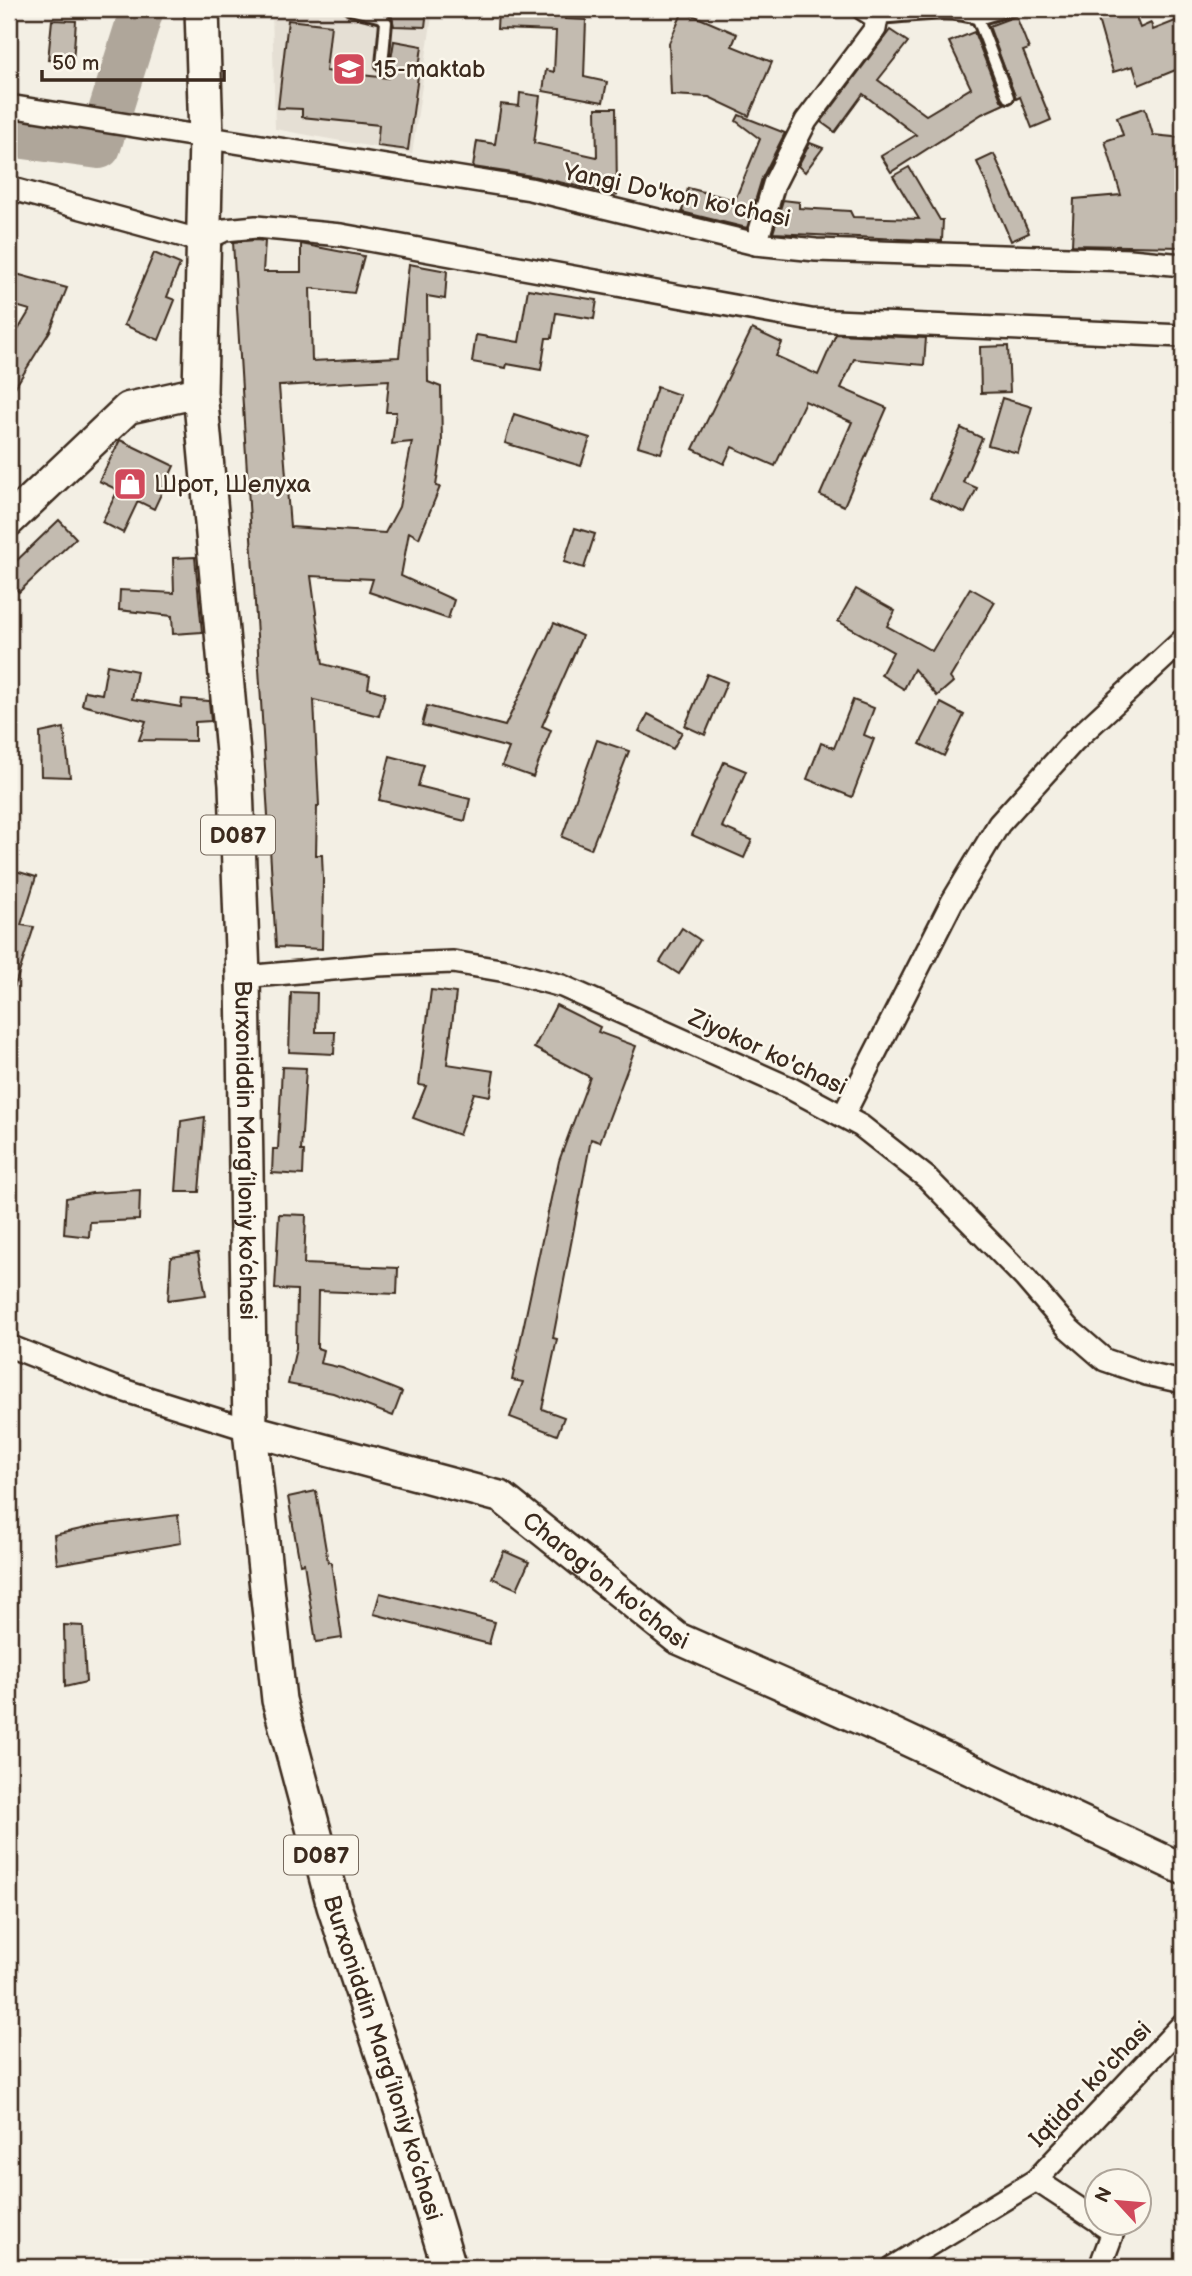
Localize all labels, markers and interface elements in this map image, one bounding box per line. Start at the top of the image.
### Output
scale bar [42,38,224,82]
school or university icon: 15-maktab [330,50,368,88]
text: 50 m [52,51,99,76]
place label: 15-maktab [374,55,485,84]
street label: Yangi Do'kon ko'chasi [560,157,793,234]
shop icon: Шрот, Шелуха [111,465,149,503]
place label: Шрот, Шелуха [154,470,311,499]
road number: D087 [201,816,275,855]
street label: Burxoniddin Marg’iloniy ko’chasi [228,980,262,1320]
street label: Ziyokor ko'chasi [683,1003,851,1102]
street label: Charog'on ko'chasi [516,1506,693,1656]
road number: D087 [284,1836,358,1874]
street label: Burxoniddin Marg’iloniy ko’chasi [317,1892,448,2224]
street label: Iqtidor ko'chasi [1023,2015,1158,2153]
north arrow [1084,2168,1154,2238]
text: N [1091,2184,1118,2207]

